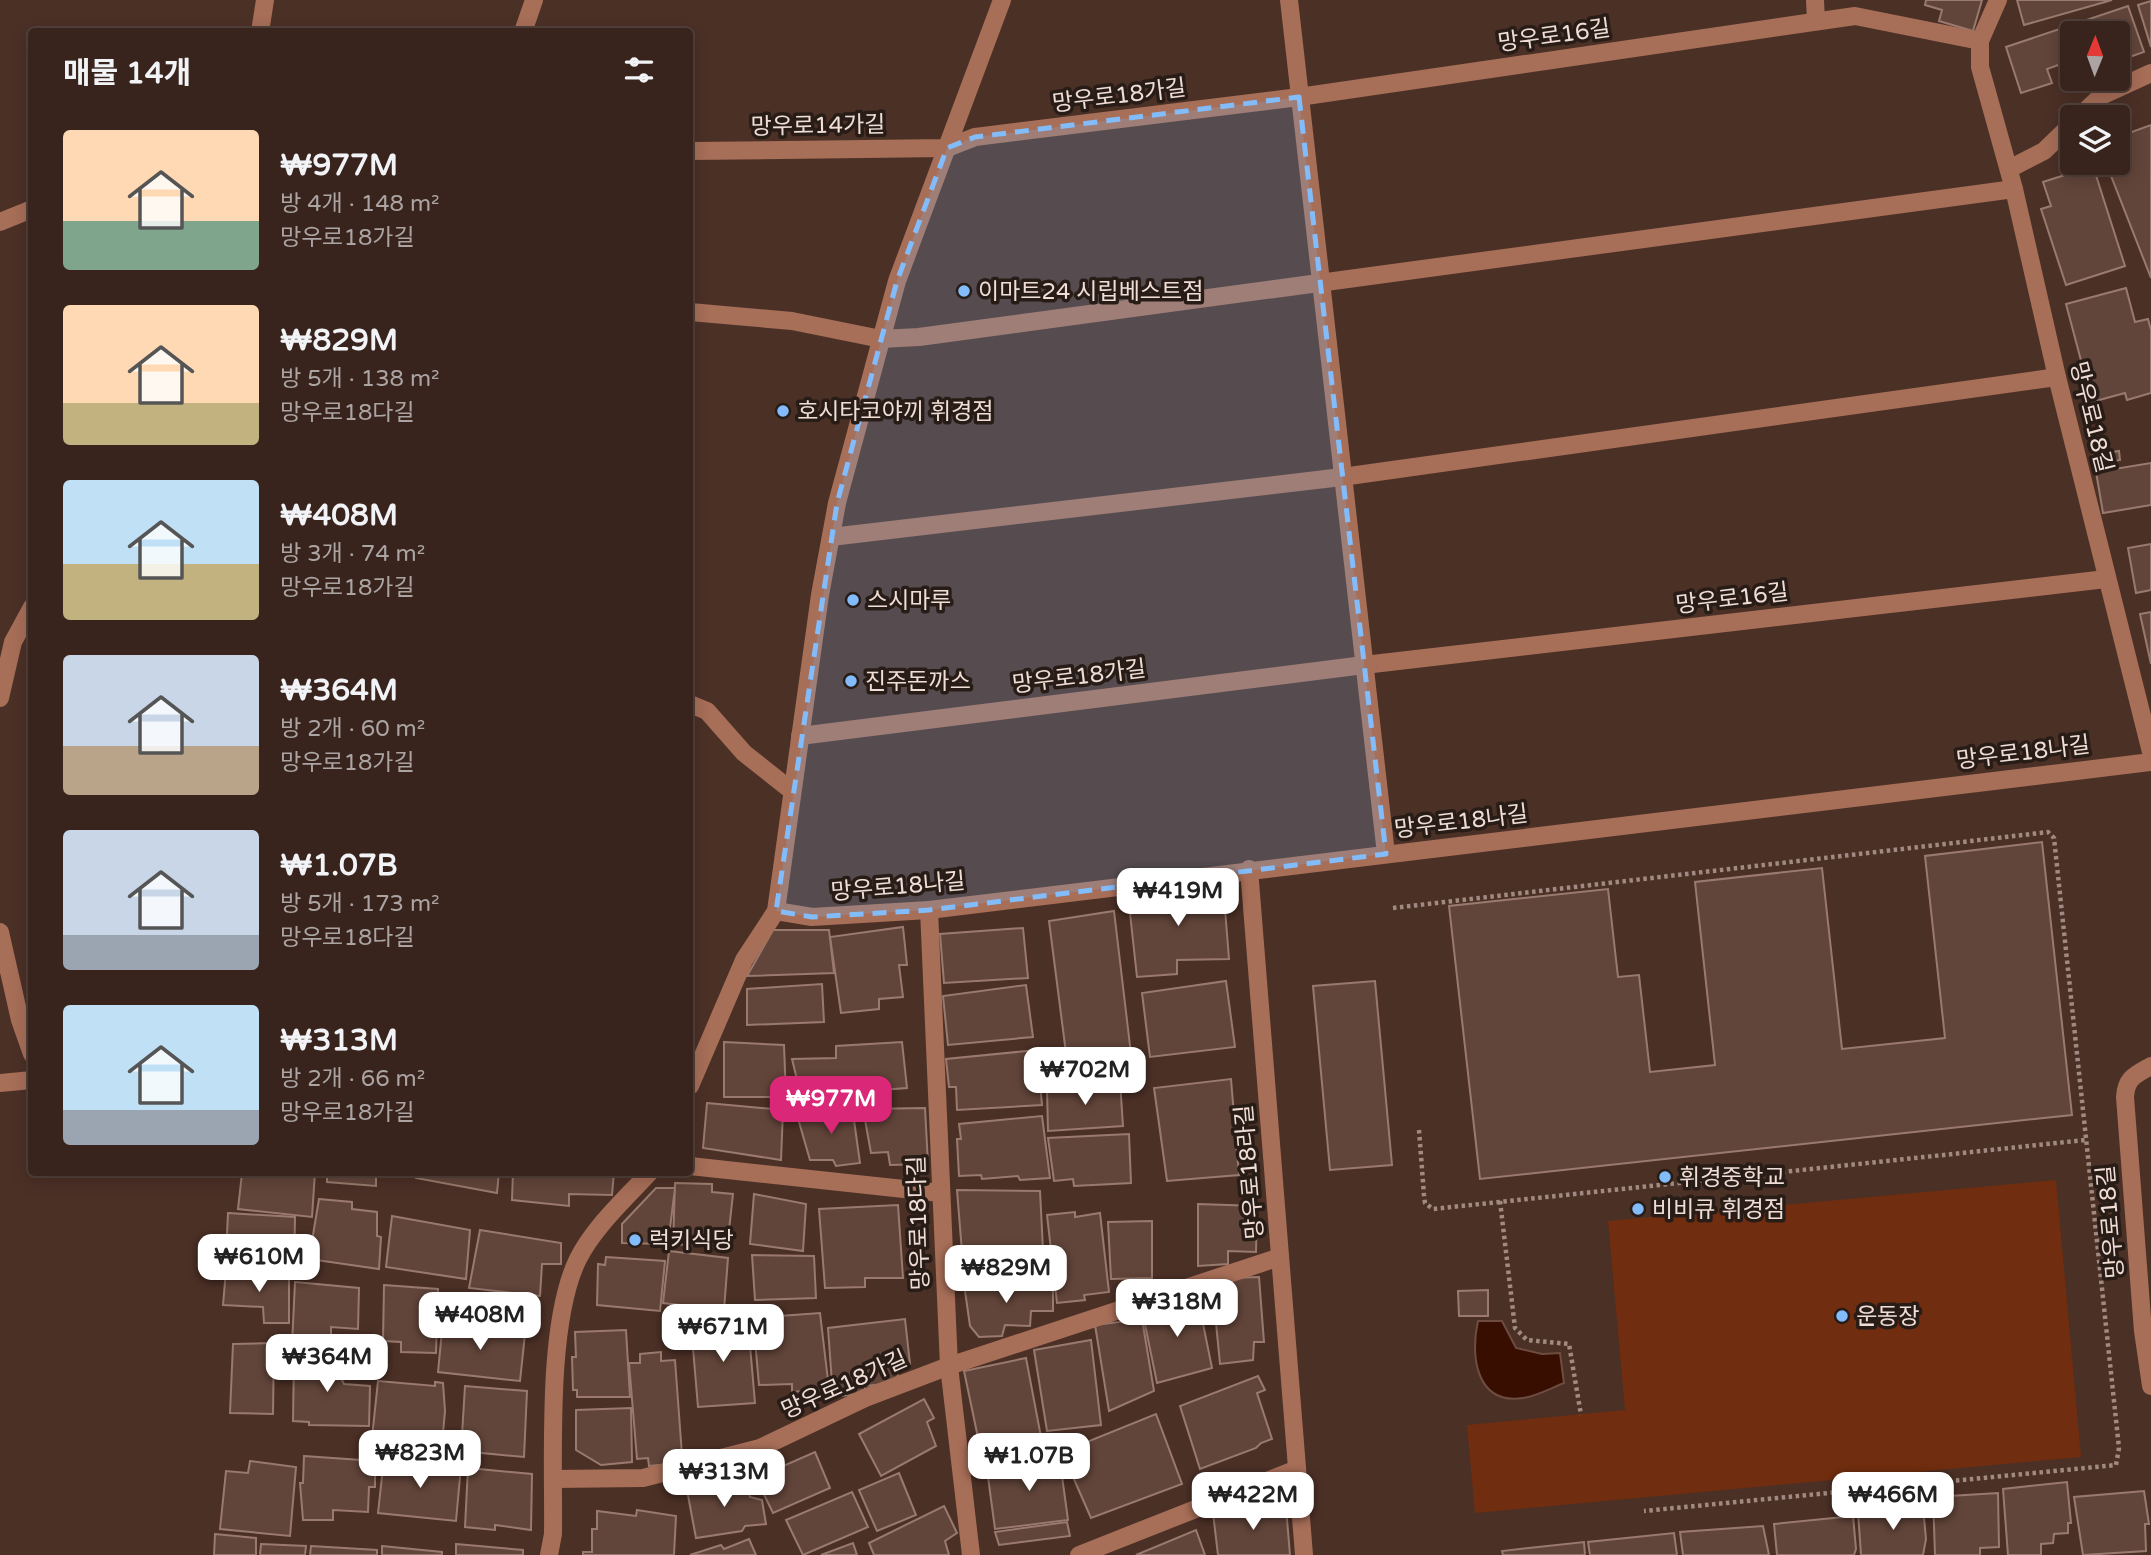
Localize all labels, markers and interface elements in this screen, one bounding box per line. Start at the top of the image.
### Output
street label: 망우로16길 [1496,14,1612,58]
north arrow [2060,21,2130,91]
map controls [2060,21,2130,175]
icon: filters [620,51,658,89]
text: 매물 14개 [63,55,191,92]
street label: 망우로18가길 [1051,74,1188,118]
button: layers [2060,105,2130,175]
street label: 망우로14가길 [750,111,886,141]
text: ₩977M [280,147,398,184]
icon: home [119,158,203,242]
text: 방 4개 · 148 m² [280,190,440,218]
text: 망우로18가길 [280,224,415,252]
place label: 이마트24 시립베스트점 [978,278,1203,306]
marker: 이마트24 시립베스트점 [956,283,972,299]
text: ₩829M [280,322,398,359]
icon: home [119,333,203,417]
street label: 망우로18길 [2064,359,2118,476]
text: 방 5개 · 138 m² [280,365,440,393]
place label: 호시타코야끼 휘경점 [797,398,993,426]
text: 망우로18다길 [280,399,415,427]
marker: 호시타코야끼 휘경점 [775,403,791,419]
text: ₩408M [280,497,398,534]
icon: home [119,508,203,592]
text: 방 3개 · 74 m² [280,540,425,568]
text: 망우로18가길 [280,574,415,602]
street label: 망우로16길 [1674,578,1790,620]
place label: 스시마루 [867,587,952,615]
marker: 스시마루 [845,592,861,608]
street label: 망우로18가길 [1011,655,1148,699]
place label: 진주돈까스 [865,668,971,696]
text: ₩364M [280,672,398,709]
marker: 진주돈까스 [843,673,859,689]
icon: home [119,683,203,767]
text: 방 2개 · 60 m² [280,715,425,743]
street label: 망우로18나길 [1955,731,2092,775]
text: 망우로18가길 [280,749,415,777]
street label: 망우로18나길 [1393,800,1530,844]
text: ₩1.07B [280,847,398,884]
icon: home [119,858,203,942]
street label: 망우로18나길 [830,867,966,907]
pin: ₩419M [1129,869,1227,928]
text: ₩419M [1133,877,1223,905]
text: 방 5개 · 173 m² [280,890,440,918]
text: 망우로18다길 [280,924,415,952]
text: ₩313M [280,1022,398,1059]
icon: home [119,1033,203,1117]
pin: ₩702M [1036,1048,1134,1107]
text: ₩702M [1040,1056,1130,1084]
text: 방 2개 · 66 m² [280,1065,425,1093]
pin: ₩977M [782,1076,880,1136]
text: ₩977M [786,1085,876,1113]
text: 망우로18가길 [280,1099,415,1127]
street label: 망우로18라길 [1230,1104,1270,1240]
street label: 망우로18다길 [903,1155,935,1291]
place label: 휘경중학교 [1679,1164,1785,1192]
street label: 망우로18길 [2092,1164,2130,1280]
marker: 휘경중학교 [1657,1169,1673,1185]
place label: 비비큐 휘경점 [1652,1196,1785,1224]
marker: 비비큐 휘경점 [1630,1201,1646,1217]
place label: 럭키식당 [649,1227,734,1255]
marker: 럭키식당 [627,1232,643,1248]
pin: ₩610M [210,1234,308,1294]
text: ₩610M [214,1243,304,1271]
pin: ₩829M [957,1246,1055,1305]
text: ₩829M [961,1254,1051,1282]
pin: ₩318M [1128,1280,1226,1339]
text: ₩318M [1132,1288,1222,1316]
pin: ₩408M [431,1292,529,1352]
text: ₩408M [435,1301,525,1329]
place label: 운동장 [1856,1303,1919,1331]
pin: ₩671M [674,1304,772,1364]
marker: 운동장 [1834,1308,1850,1324]
text: ₩671M [678,1313,768,1341]
pin: ₩364M [278,1334,376,1394]
text: ₩364M [282,1343,372,1371]
street label: 망우로18가길 [777,1345,912,1425]
pin: ₩823M [371,1430,469,1490]
pin: ₩1.07B [972,1434,1086,1493]
text: ₩823M [375,1439,465,1467]
text: ₩1.07B [984,1442,1074,1470]
pin: ₩313M [675,1450,773,1509]
text: ₩313M [679,1458,769,1486]
pin: ₩422M [1204,1472,1302,1532]
pin: ₩466M [1844,1472,1942,1532]
text: ₩422M [1208,1481,1298,1509]
text: ₩466M [1848,1481,1938,1509]

